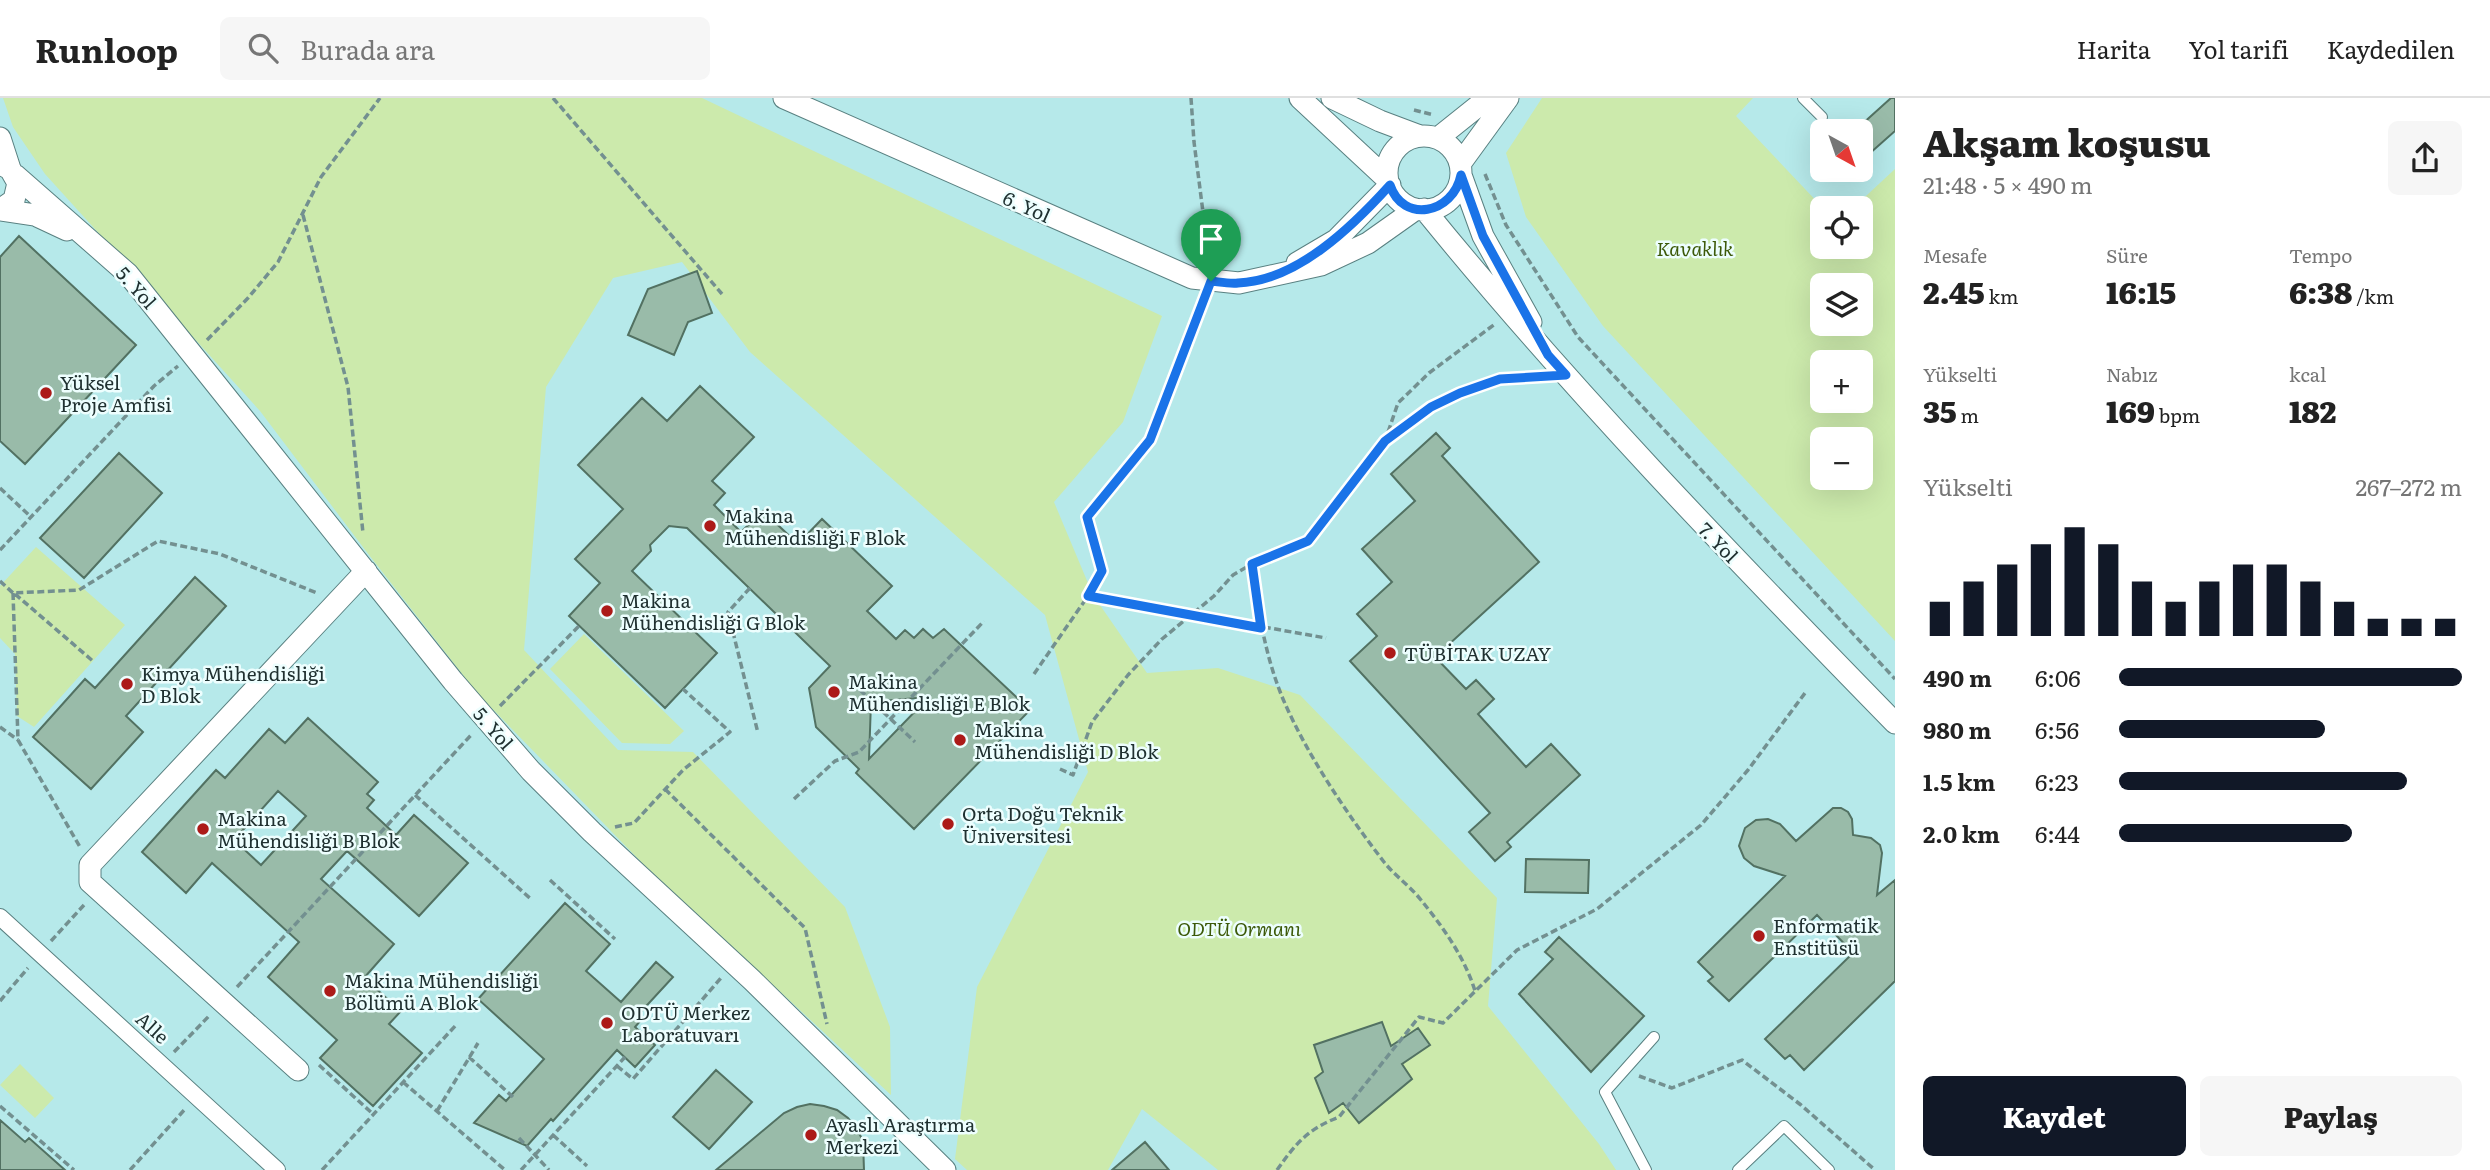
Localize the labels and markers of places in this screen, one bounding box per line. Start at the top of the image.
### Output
pin [1181,209,1241,281]
place label: Yüksel Proje Amfisi [60,368,172,418]
marker: Yüksel Proje Amfisi [38,385,54,401]
place label: Makina Mühendisliği F Blok [724,501,906,551]
marker: Makina Mühendisliği F Blok [702,518,718,534]
place label: Makina Mühendisliği G Blok [621,586,806,636]
marker: Makina Mühendisliği G Blok [599,603,615,619]
place label: TÜBİTAK UZAY [1404,639,1551,667]
marker: TÜBİTAK UZAY [1382,645,1398,661]
place label: Kimya Mühendisliği D Blok [141,659,325,709]
place label: Makina Mühendisliği E Blok [848,667,1030,717]
marker: Kimya Mühendisliği D Blok [119,676,135,692]
marker: Makina Mühendisliği E Blok [826,684,842,700]
place label: Makina Mühendisliği D Blok [974,715,1159,765]
marker: Makina Mühendisliği D Blok [952,732,968,748]
place label: Orta Doğu Teknik Üniversitesi [962,799,1124,849]
place label: Makina Mühendisliği B Blok [217,804,400,854]
marker: Orta Doğu Teknik Üniversitesi [940,816,956,832]
marker: Makina Mühendisliği B Blok [195,821,211,837]
place label: Enformatik Enstitüsü [1773,911,1879,961]
marker: Enformatik Enstitüsü [1751,928,1767,944]
place label: Makina Mühendisliği Bölümü A Blok [344,966,539,1016]
marker: Makina Mühendisliği Bölümü A Blok [322,983,338,999]
place label: ODTÜ Merkez Laboratuvarı [621,998,750,1048]
marker: ODTÜ Merkez Laboratuvarı [599,1015,615,1031]
place label: Ayaslı Araştırma Merkezi [825,1110,976,1160]
marker: Ayaslı Araştırma Merkezi [803,1127,819,1143]

